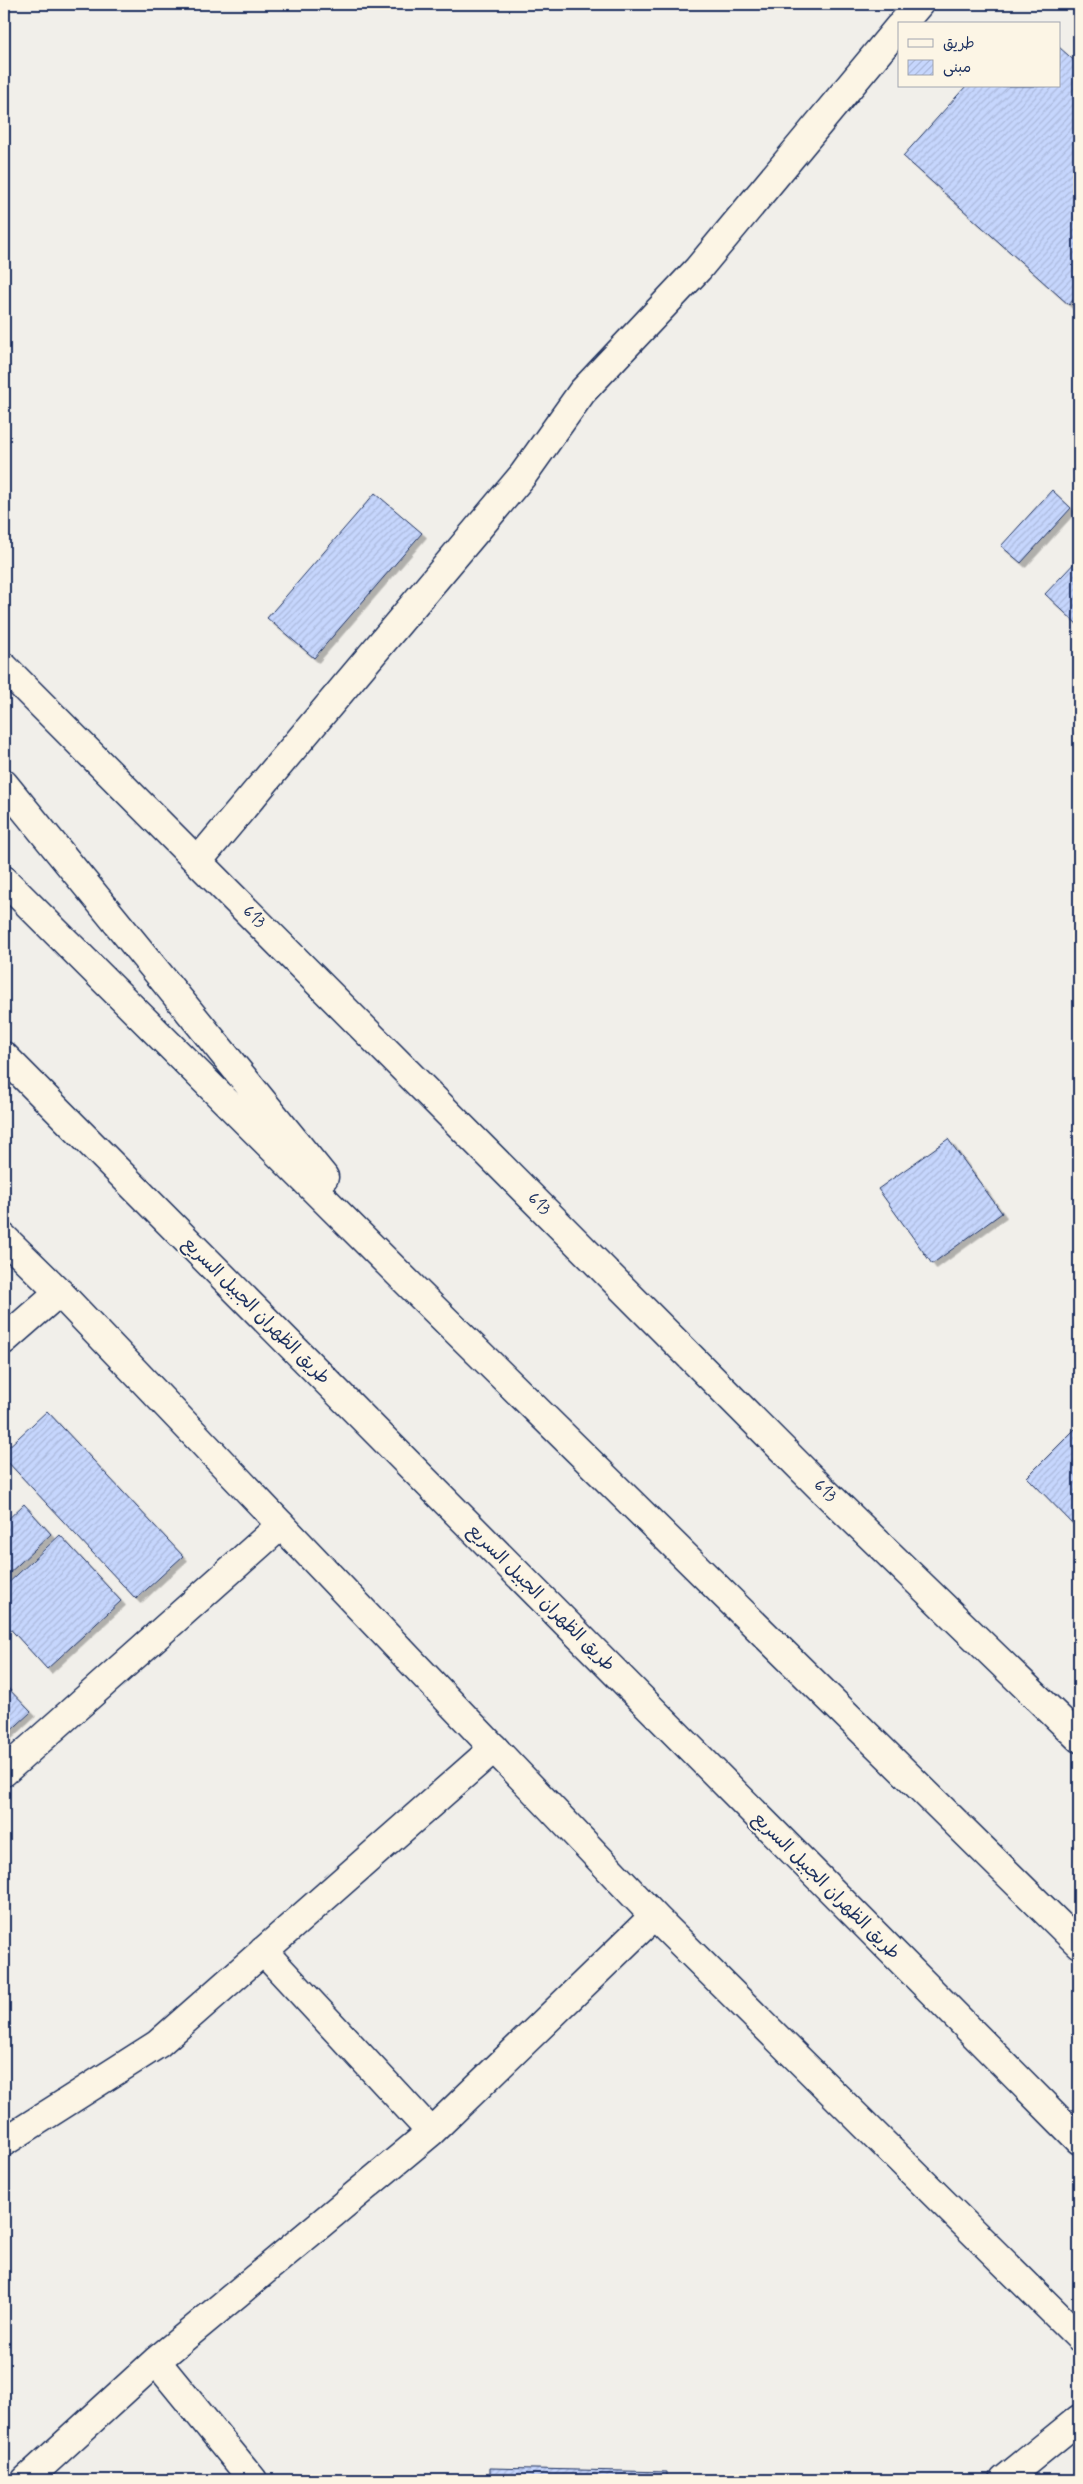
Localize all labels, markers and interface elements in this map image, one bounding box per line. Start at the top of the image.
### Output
legend [898,22,1060,88]
text: طريق [943,34,975,54]
text: مبنى [943,58,971,78]
street label: 613 [237,900,271,934]
street label: 613 [522,1187,556,1221]
street label: طريق الظهران الجبيل السريع [177,1232,335,1390]
street label: 613 [808,1474,842,1508]
street label: طريق الظهران الجبيل السريع [462,1519,620,1677]
street label: طريق الظهران الجبيل السريع [747,1807,905,1965]

